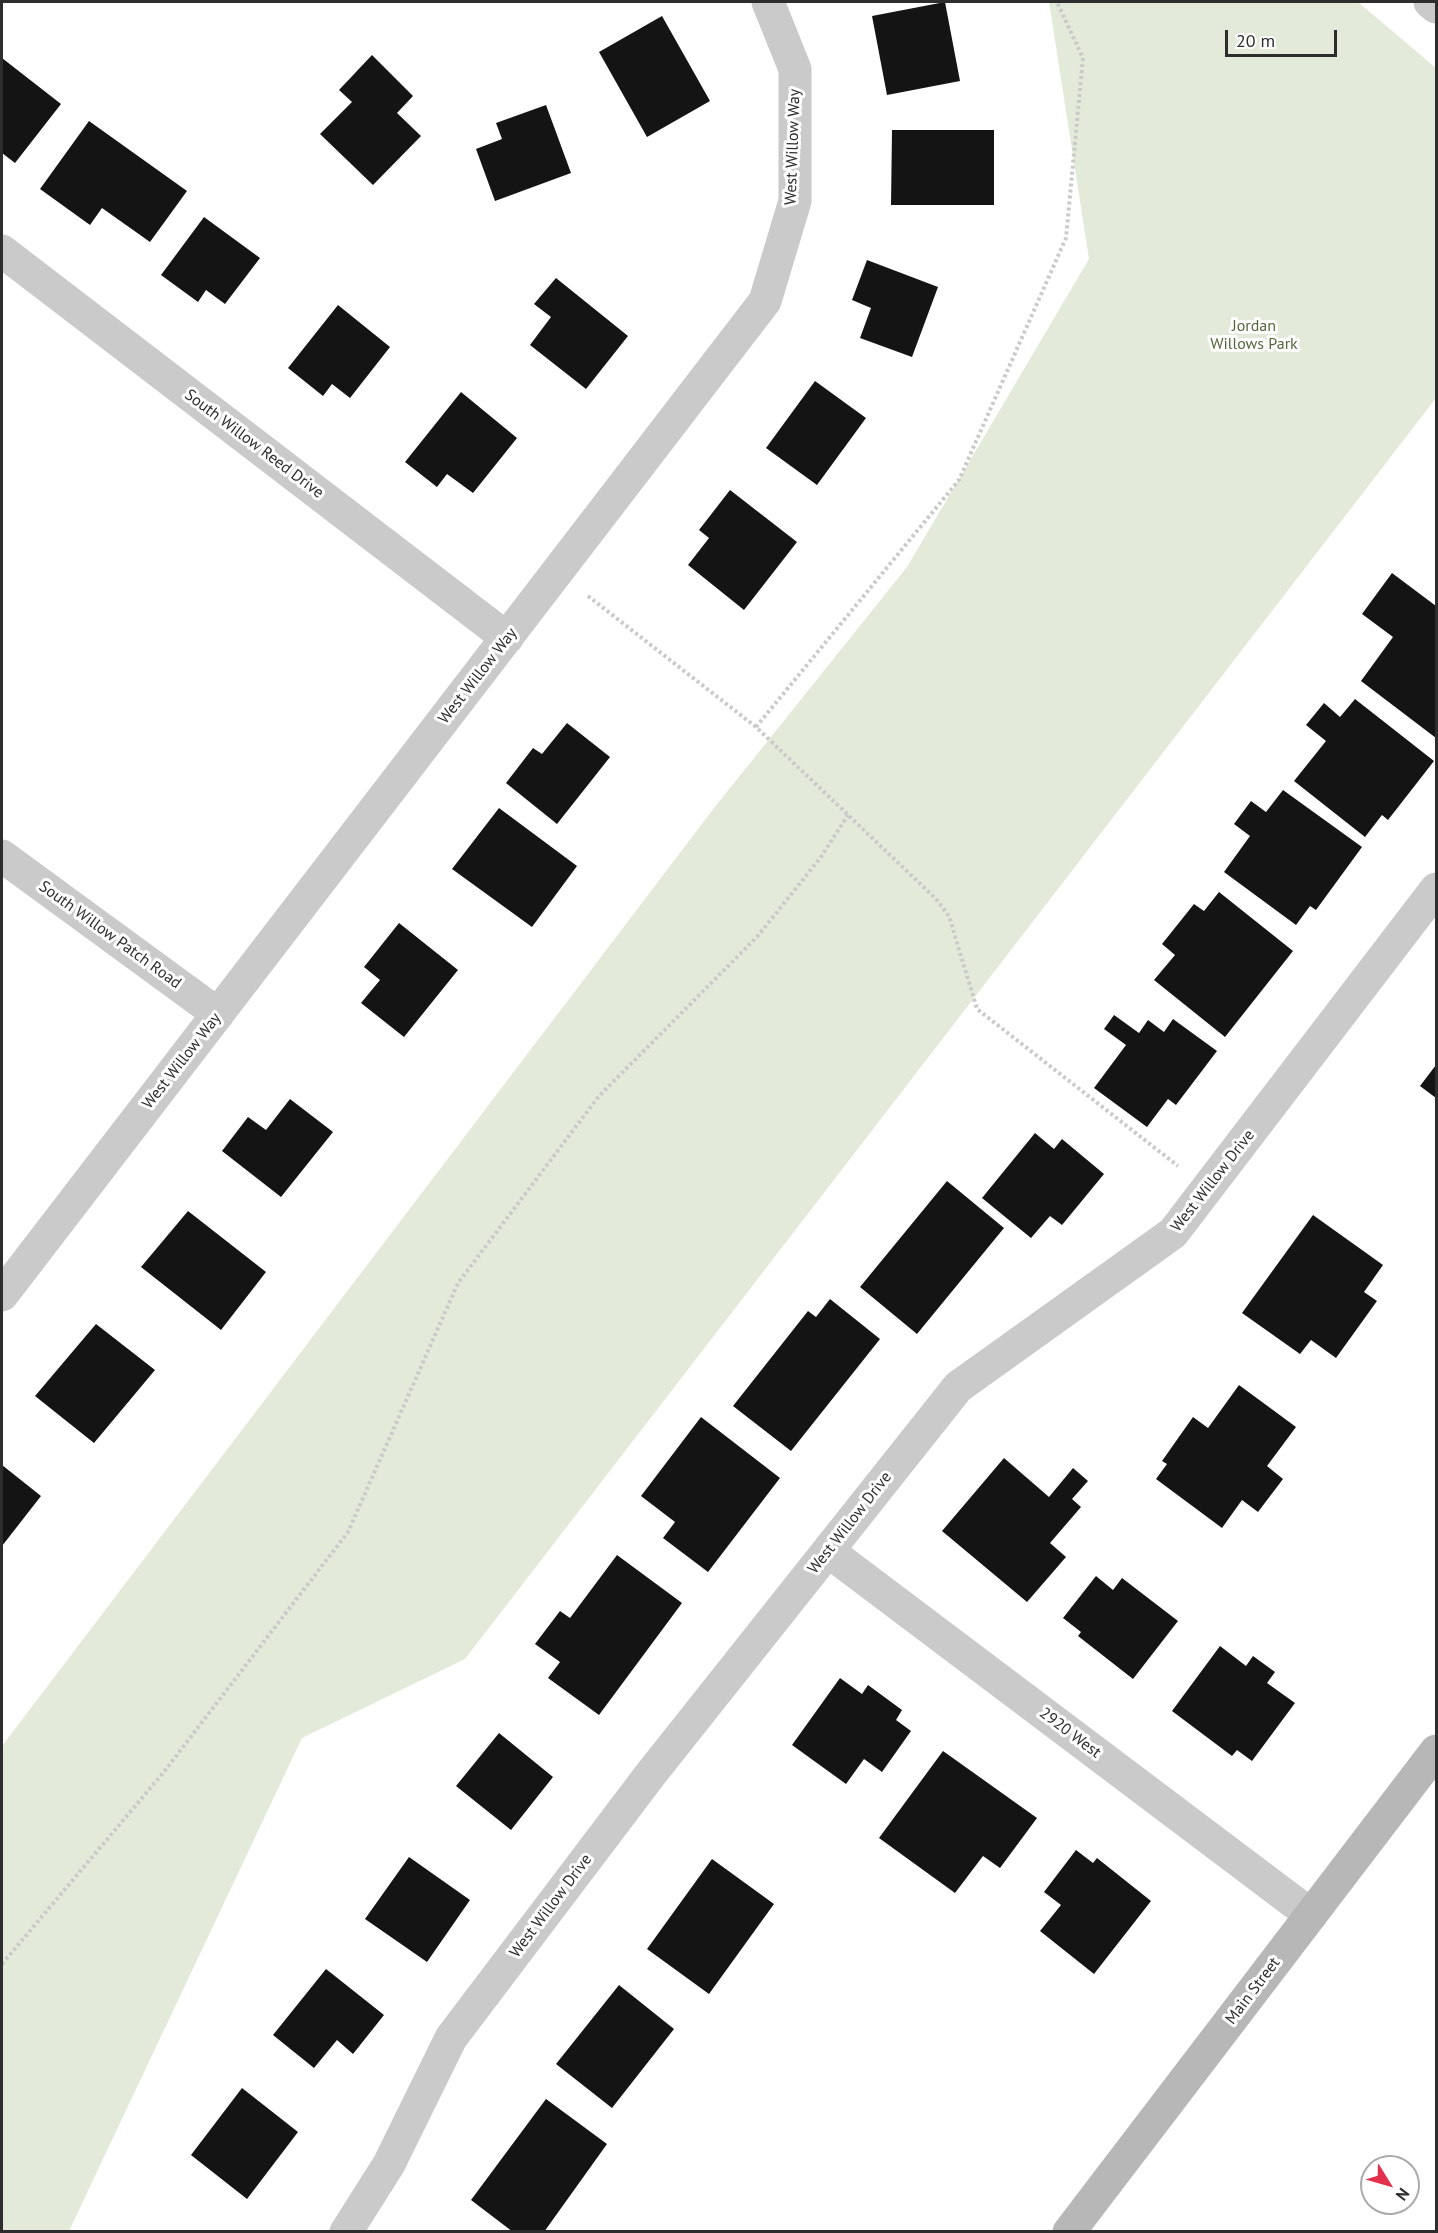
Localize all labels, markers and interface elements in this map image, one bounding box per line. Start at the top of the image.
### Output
scale bar [1228,18,1340,56]
text: 20 m [1236,29,1275,52]
street label: West Willow Way [781,88,805,206]
park label: Jordan Willows Park [1210,316,1298,354]
street label: South Willow Reed Drive [181,385,327,503]
street label: West Willow Way [435,624,521,728]
street label: South Willow Patch Road [35,877,185,993]
street label: West Willow Way [139,1009,225,1113]
street label: West Willow Drive [1167,1126,1259,1236]
street label: West Willow Drive [804,1468,896,1578]
street label: 2920 West [1035,1704,1105,1762]
street label: West Willow Drive [506,1851,596,1961]
street label: Main Street [1222,1954,1284,2028]
north arrow [1360,2155,1420,2215]
text: N [1392,2184,1414,2205]

